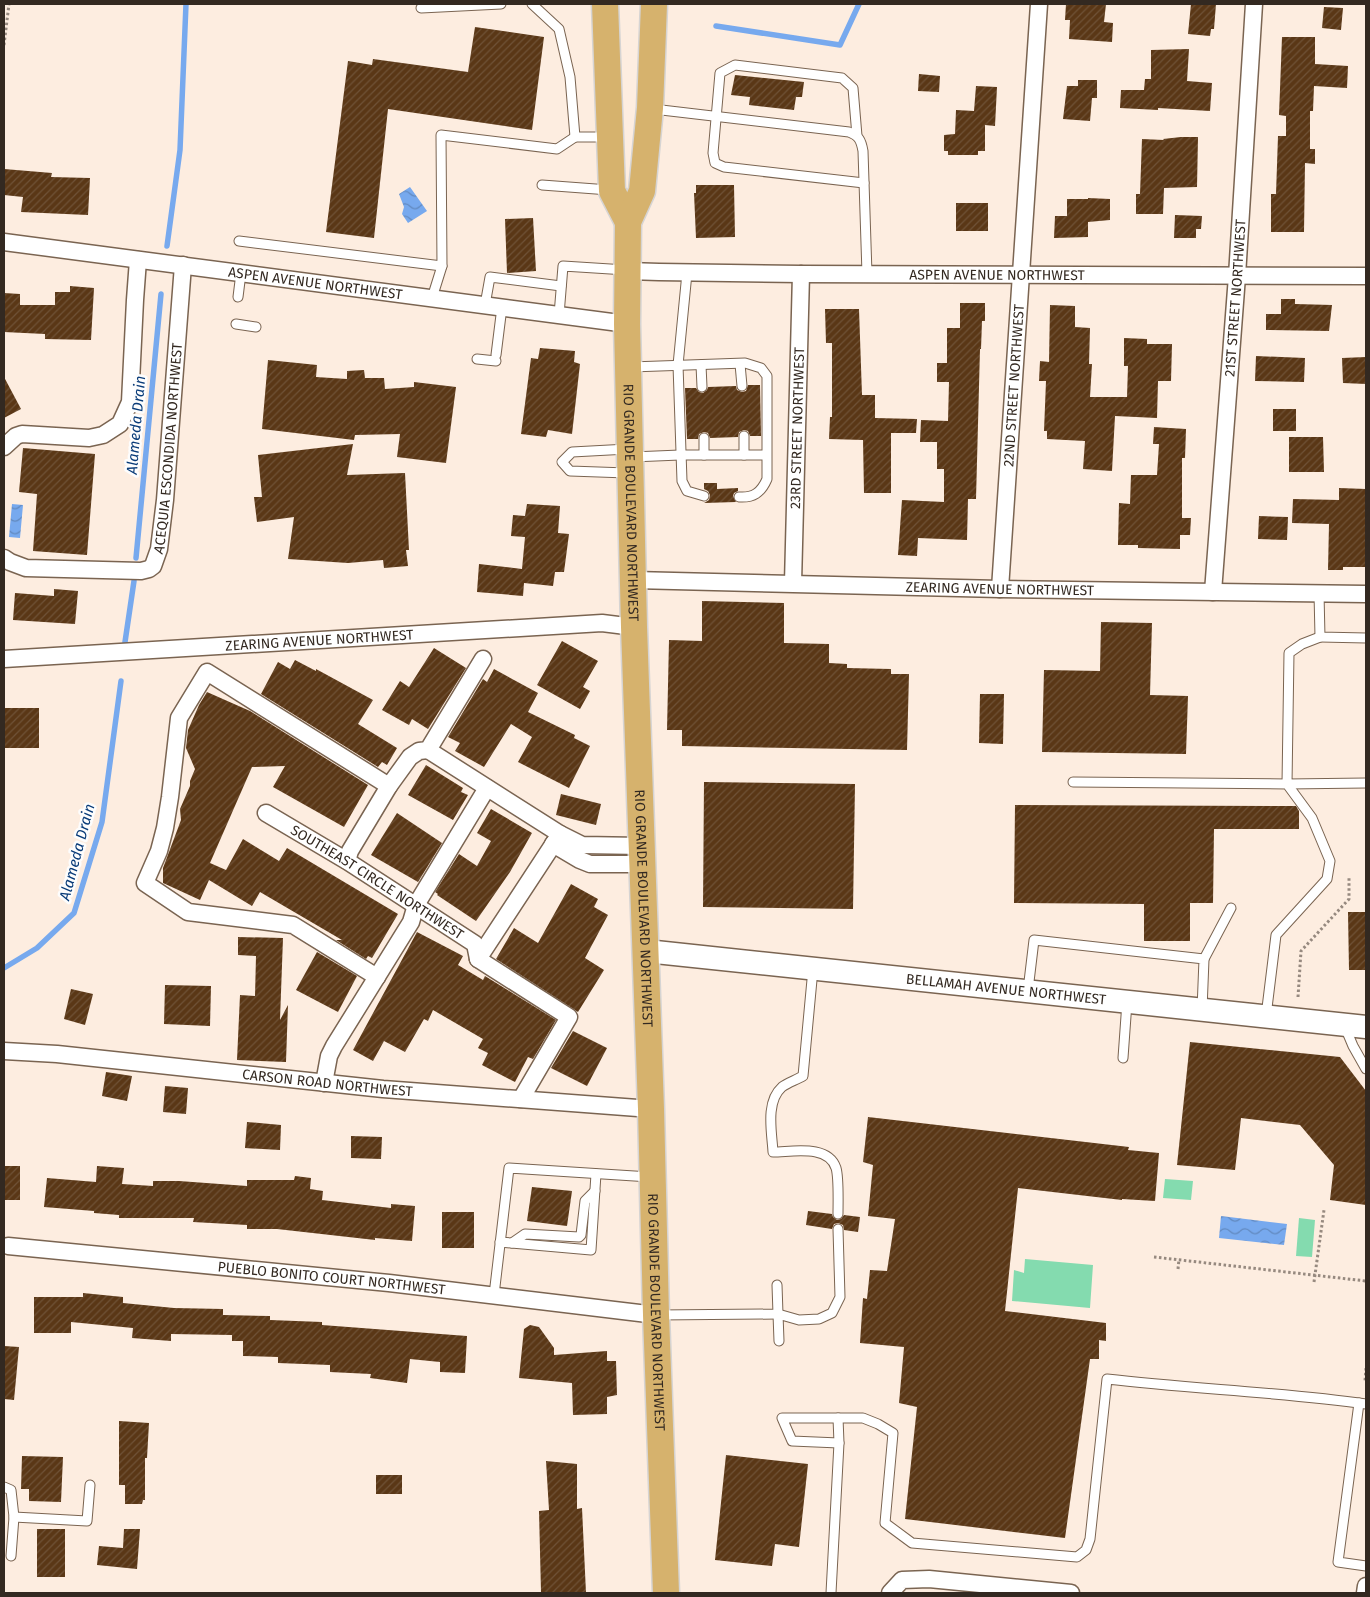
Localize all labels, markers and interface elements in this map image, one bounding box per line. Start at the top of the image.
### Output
street label: 21ST STREET NORTHWEST [1221,218,1250,377]
street label: ASPEN AVENUE NORTHWEST [227,264,404,303]
street label: ASPEN AVENUE NORTHWEST [909,266,1086,284]
street label: 22ND STREET NORTHWEST [1000,303,1028,467]
street label: ACEQUIA ESCONDIDA NORTHWEST [150,341,186,556]
street label: 23RD STREET NORTHWEST [787,346,808,509]
water label: Alameda Drain [123,375,149,476]
street label: RIO GRANDE BOULEVARD NORTHWEST [619,383,642,622]
street label: ZEARING AVENUE NORTHWEST [905,579,1095,599]
street label: ZEARING AVENUE NORTHWEST [225,626,415,655]
street label: RIO GRANDE BOULEVARD NORTHWEST [631,789,656,1028]
water label: Alameda Drain [55,802,99,903]
street label: SOUTHEAST CIRCLE NORTHWEST [287,822,467,944]
street label: BELLAMAH AVENUE NORTHWEST [905,970,1108,1009]
street label: CARSON ROAD NORTHWEST [241,1066,414,1100]
street label: RIO GRANDE BOULEVARD NORTHWEST [644,1193,668,1432]
street label: PUEBLO BONITO COURT NORTHWEST [217,1258,447,1299]

